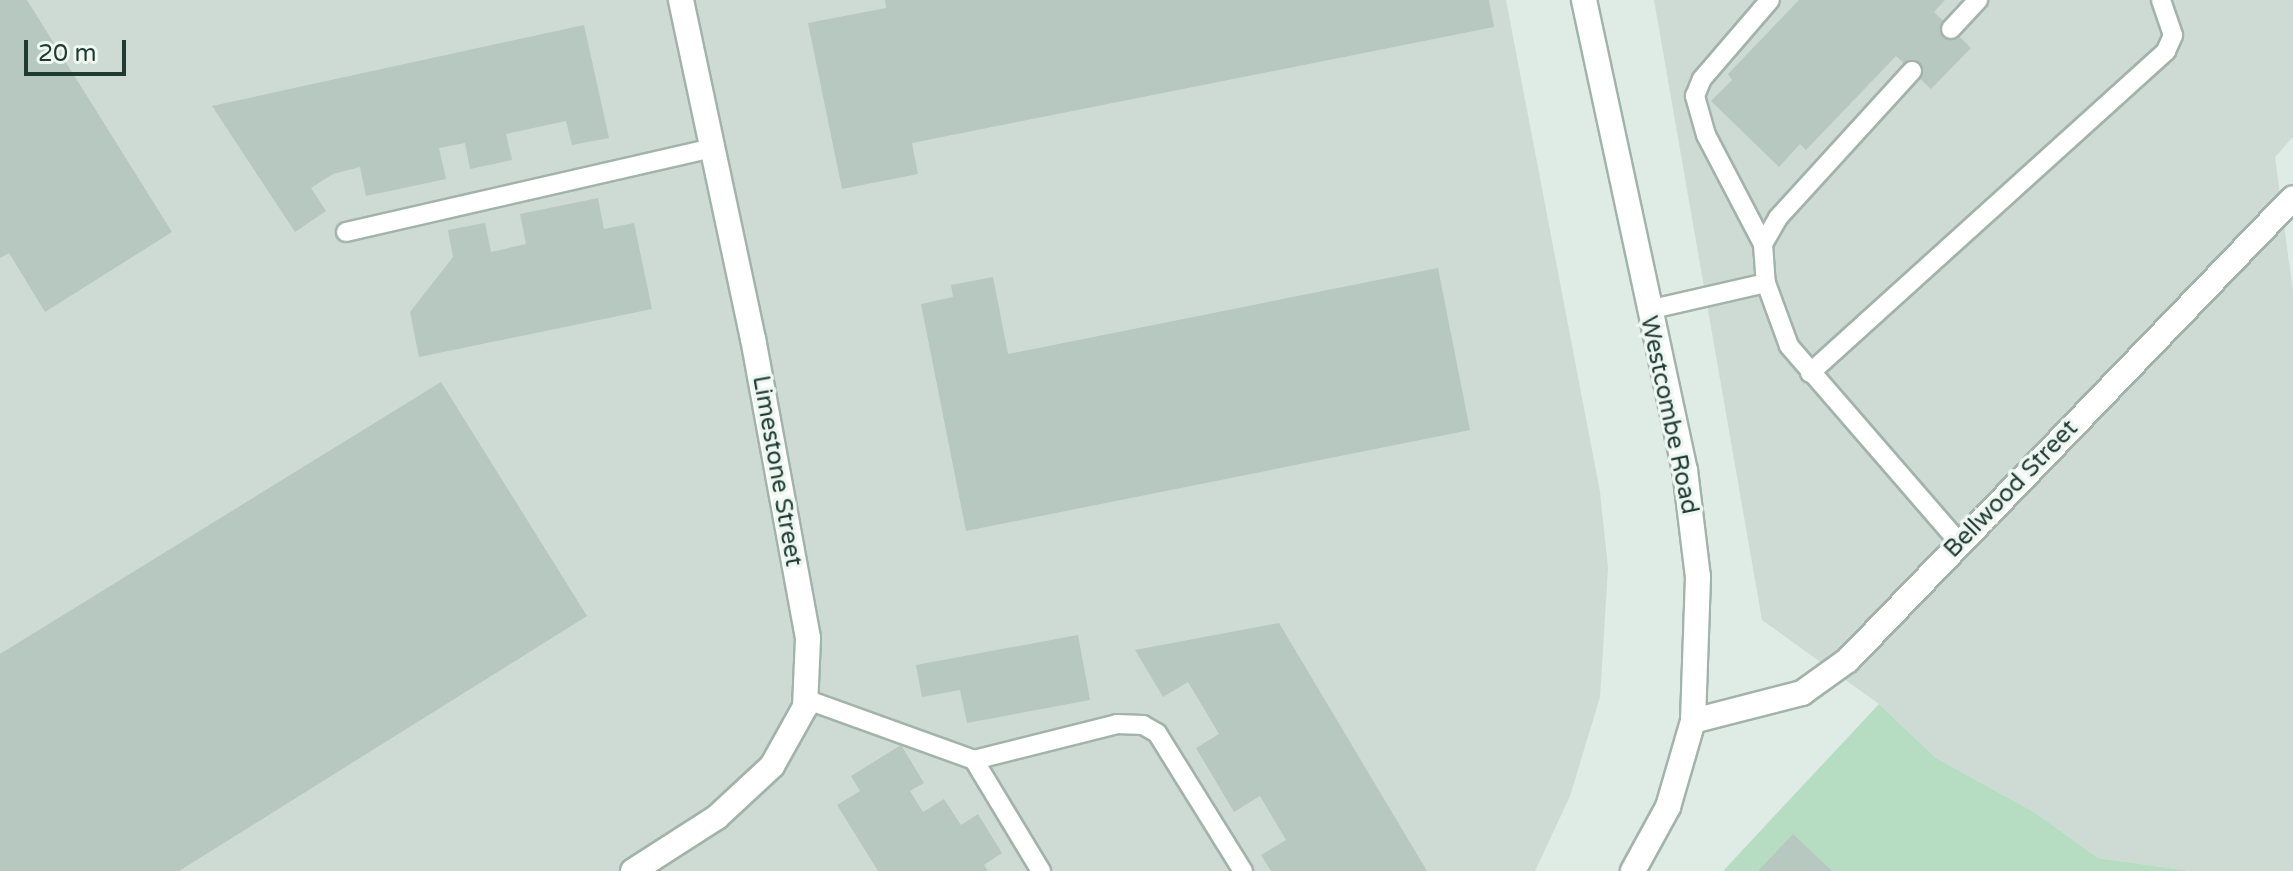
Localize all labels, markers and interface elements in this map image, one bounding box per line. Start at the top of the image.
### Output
scale bar [28,24,130,74]
text: 20 m [38,39,96,68]
street label: Westcombe Road [1634,313,1704,517]
street label: Limestone Street [746,373,808,569]
street label: Bellwood Street [1938,414,2084,564]

